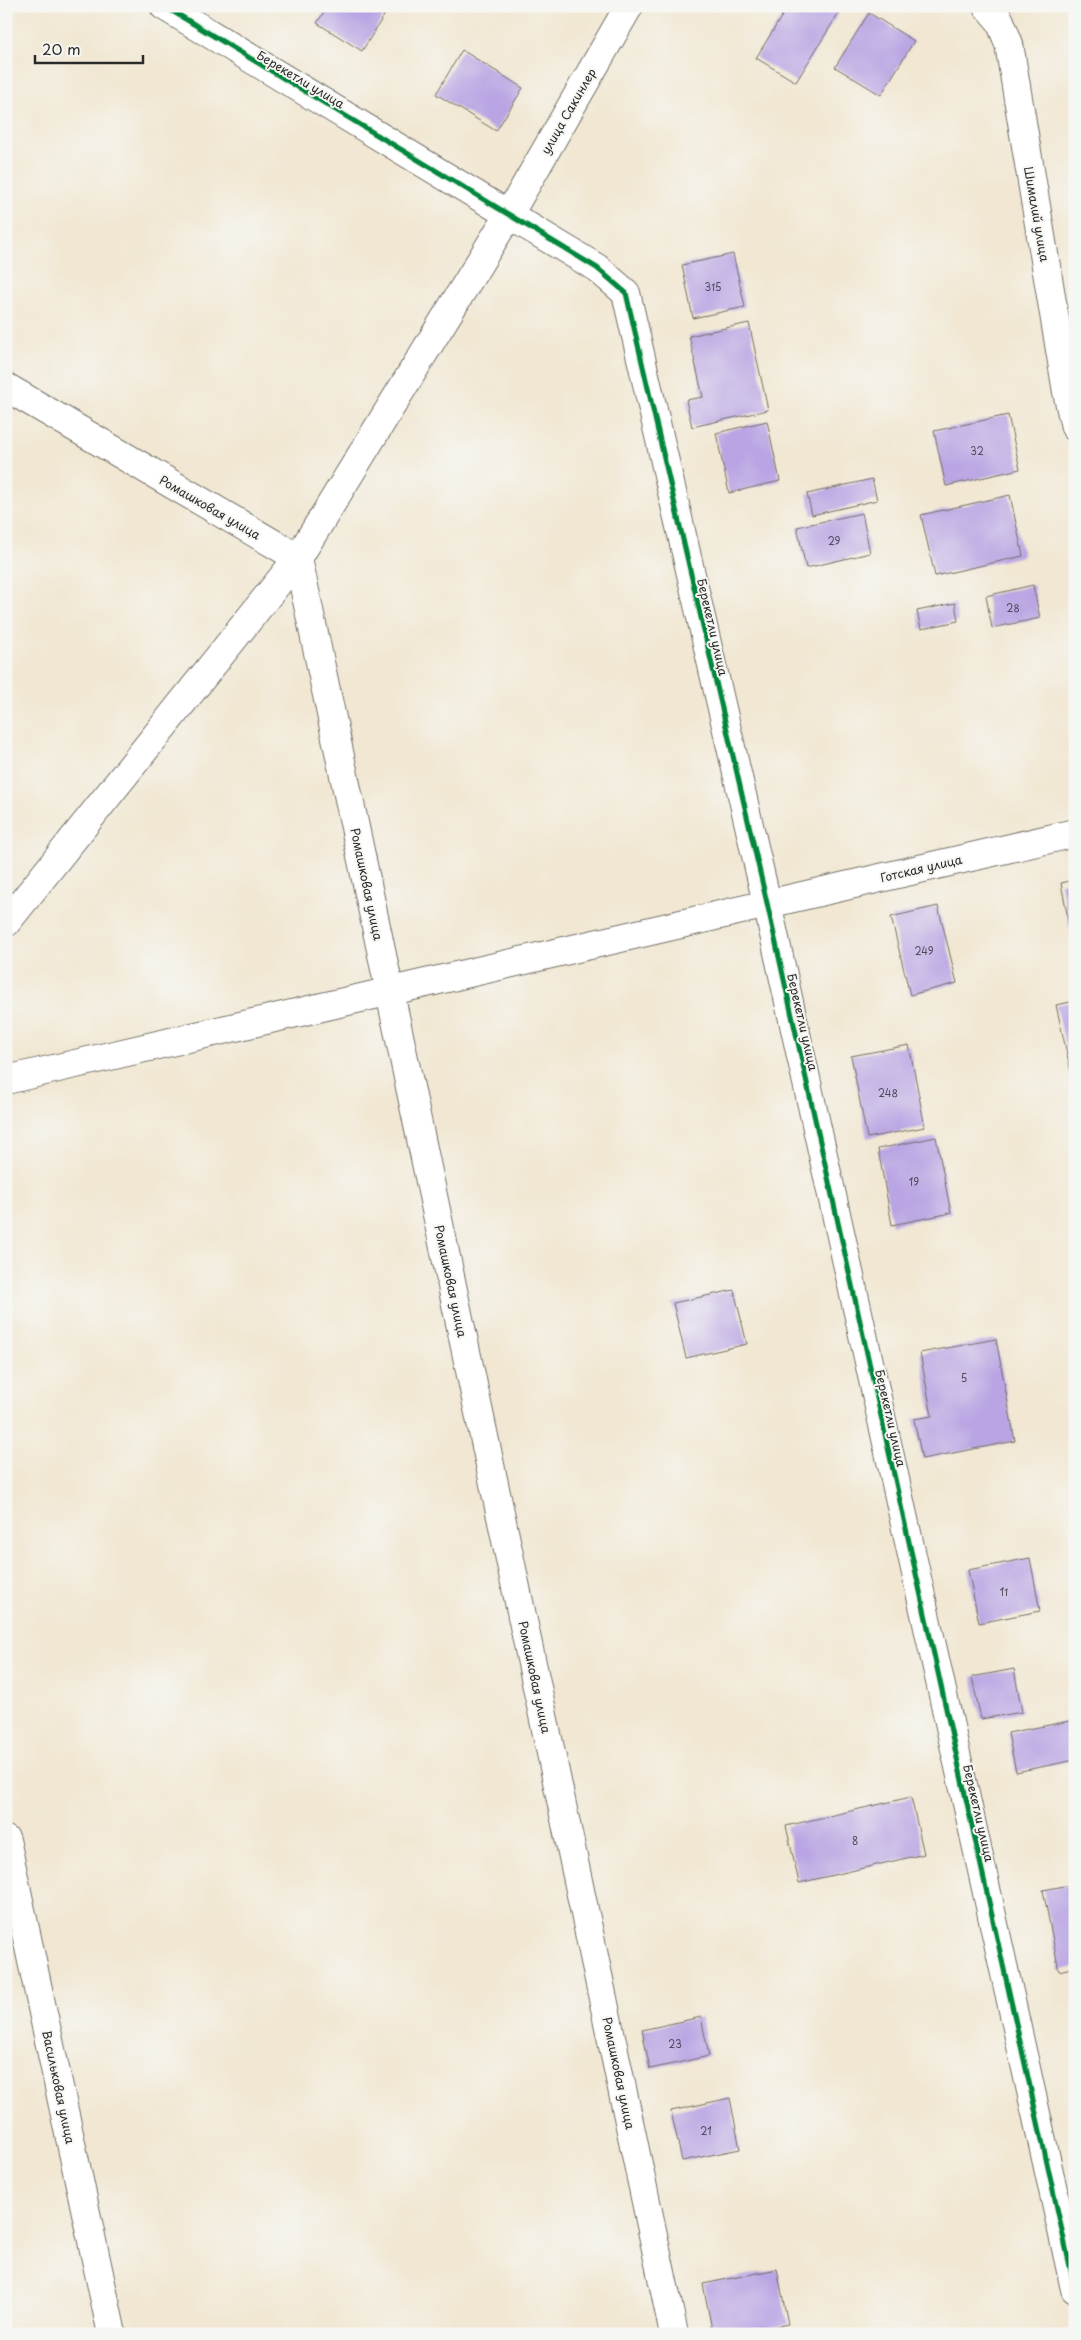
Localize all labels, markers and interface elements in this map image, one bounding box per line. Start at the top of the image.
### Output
scale bar [35,32,142,64]
text: 20 m [42,37,81,60]
street label: Берекетли улица [254,46,349,113]
street label: улица Сакинлер [536,65,600,157]
street label: Шималий улица [1020,165,1054,263]
house number: 315 [705,279,721,294]
house number: 32 [970,443,984,458]
street label: Ромашковая улица [156,471,265,544]
house number: 29 [828,533,841,548]
street label: Берекетли улица [693,577,733,678]
house number: 28 [1006,600,1020,615]
street label: Ромашковая улица [346,826,388,942]
street label: Готская улица [878,850,964,886]
house number: 249 [914,943,934,958]
street label: Берекетли улица [783,972,823,1073]
house number: 248 [878,1085,898,1100]
house number: 19 [909,1174,919,1189]
street label: Ромашковая улица [430,1223,472,1339]
street label: Берекетли улица [871,1368,911,1469]
house number: 5 [961,1370,967,1385]
house number: 11 [1000,1584,1008,1599]
street label: Ромашковая улица [514,1619,556,1735]
street label: Берекетли улица [959,1763,999,1864]
house number: 8 [852,1833,858,1848]
street label: Ромашковая улица [598,2015,640,2131]
street label: Васильковая улица [38,2029,80,2146]
house number: 23 [668,2036,682,2051]
house number: 21 [700,2123,712,2138]

